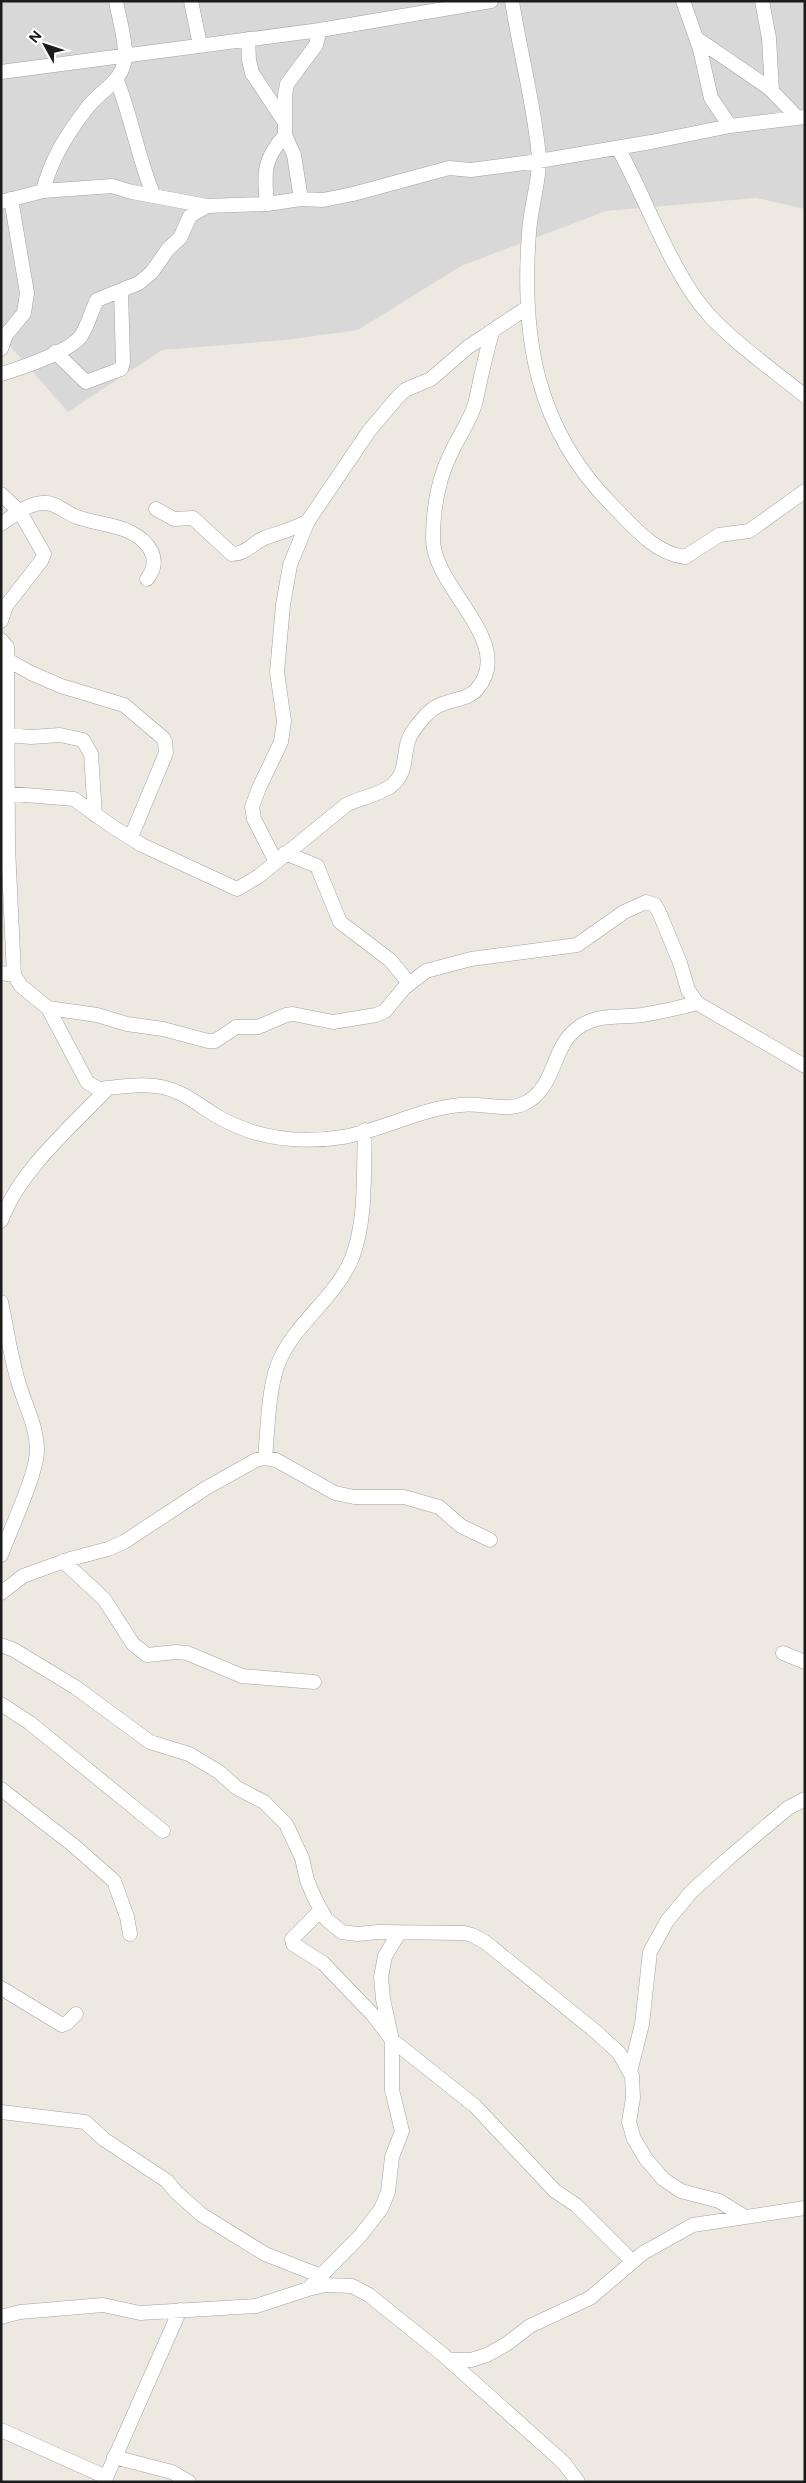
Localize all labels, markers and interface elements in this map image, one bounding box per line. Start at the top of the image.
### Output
north arrow [20,20,70,70]
text: N [25,27,45,47]

